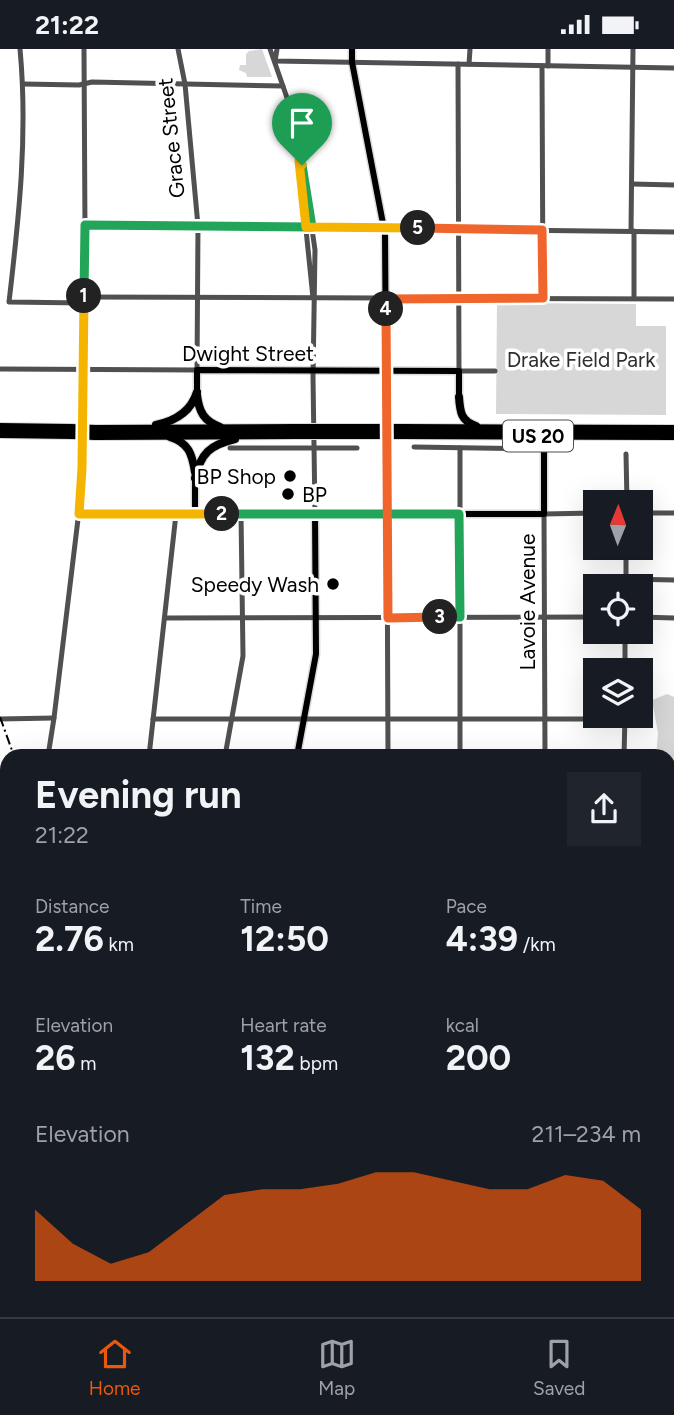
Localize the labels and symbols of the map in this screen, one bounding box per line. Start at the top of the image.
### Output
street label: Grace Street [152,77,190,199]
pin [272,93,332,165]
pin: 5 [400,211,436,245]
pin: 1 [66,279,102,313]
pin: 4 [368,292,404,327]
street label: Dwight Street [182,341,314,366]
park label: Drake Field Park [507,347,656,372]
road number: US 20 [503,421,573,451]
place label: BP Shop [197,464,276,489]
marker: BP Shop [282,468,298,484]
place label: BP [302,482,327,507]
marker: BP [280,486,296,502]
north arrow [583,490,653,560]
pin: 2 [204,497,240,531]
street label: Lavoie Avenue [515,534,540,670]
place label: Speedy Wash [191,572,319,597]
marker: Speedy Wash [325,576,341,592]
pin: 3 [422,599,458,635]

